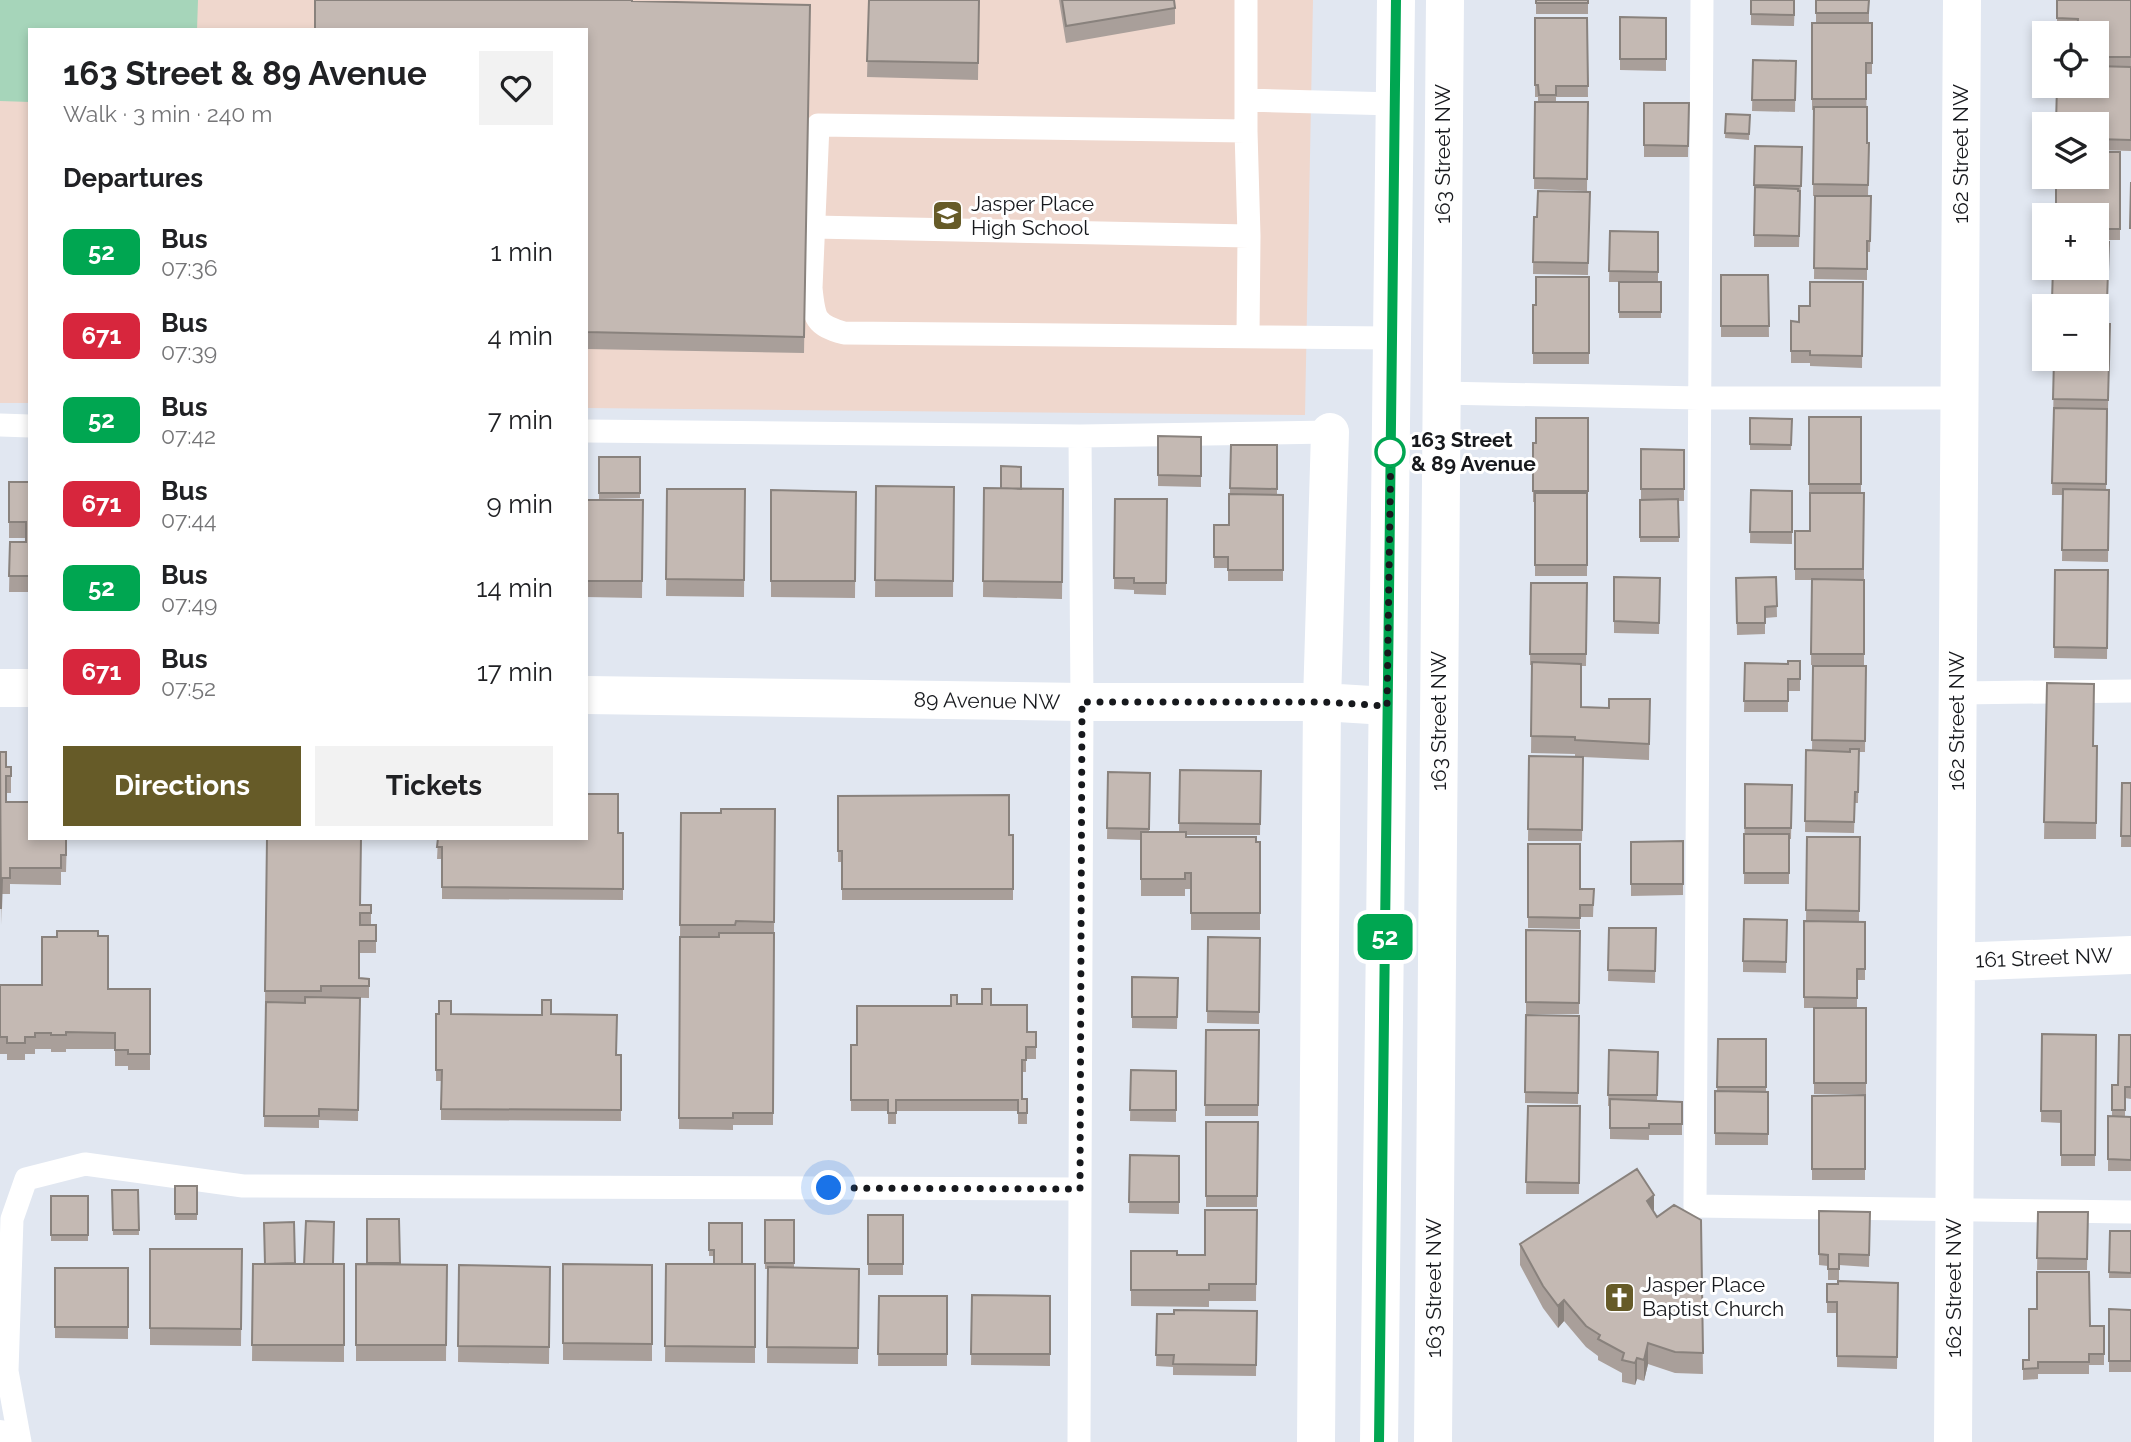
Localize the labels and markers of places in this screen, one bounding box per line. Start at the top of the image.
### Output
place label: Jasper Place High School [971,191,1094,240]
school or university icon: Jasper Place High School [931,199,965,233]
place label: 163 Street & 89 Avenue [1411,427,1536,476]
marker: 163 Street & 89 Avenue [1375,437,1405,467]
place label: Jasper Place Baptist Church [1642,1272,1784,1321]
church icon: Jasper Place Baptist Church [1602,1280,1636,1314]

